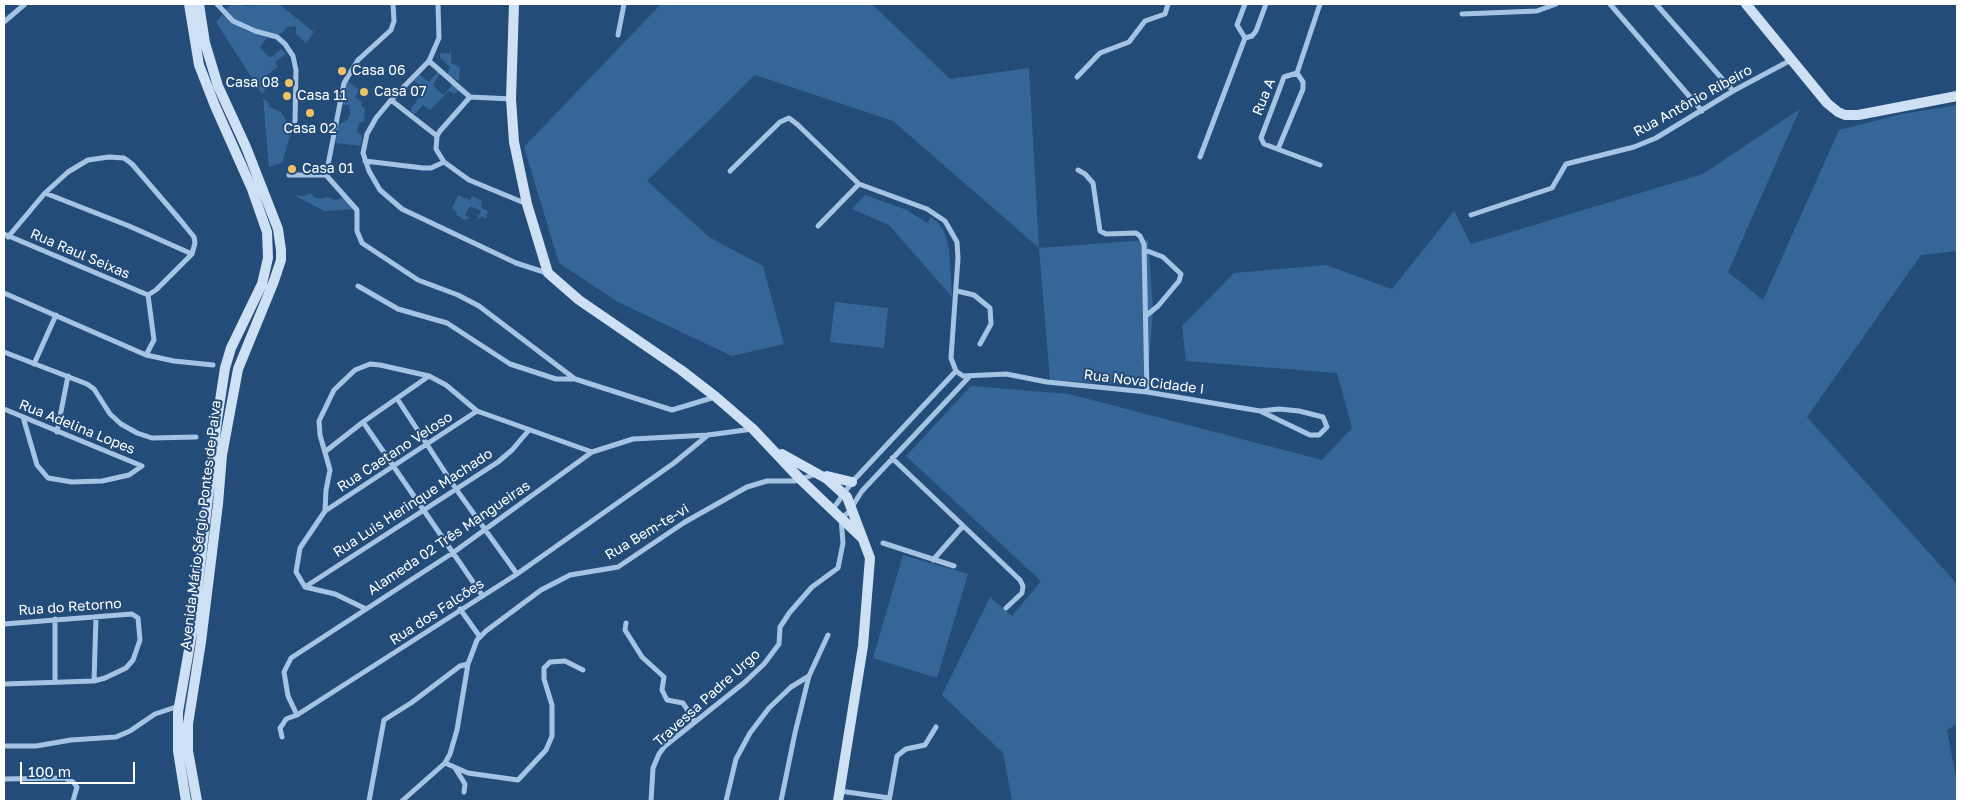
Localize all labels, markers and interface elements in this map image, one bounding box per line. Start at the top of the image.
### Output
street label: Rua Antônio Ribeiro [1631,61,1755,141]
place label: Casa 06 [352,63,405,79]
marker: Casa 06 [336,65,348,77]
place label: Casa 08 [226,75,279,91]
street label: Rua A [1249,76,1279,118]
marker: Casa 08 [283,77,295,89]
place label: Casa 07 [374,84,426,100]
marker: Casa 07 [358,86,370,98]
place label: Casa 11 [297,88,347,104]
marker: Casa 11 [281,90,293,102]
marker: Casa 02 [304,107,316,119]
place label: Casa 02 [283,121,337,137]
place label: Casa 01 [302,161,354,177]
marker: Casa 01 [286,163,298,175]
street label: Rua Raul Seixas [28,225,132,283]
street label: Rua Nova Cidade I [1083,366,1205,398]
street label: Rua Adelina Lopes [16,396,138,458]
street label: Avenida Mário Sérgio Pontes de Paiva [177,399,225,651]
street label: Rua Caetano Veloso [334,408,456,496]
street label: Rua Luis Herinque Machado [330,445,496,561]
street label: Alameda 02 Três Mangueiras [365,477,533,599]
street label: Rua Bem-te-vi [602,500,692,564]
street label: Rua dos Falcões [387,575,487,649]
street label: Rua do Retorno [18,595,122,619]
street label: Travessa Padre Urgo [650,646,764,750]
scale bar [22,752,138,784]
text: 100 m [28,762,71,780]

